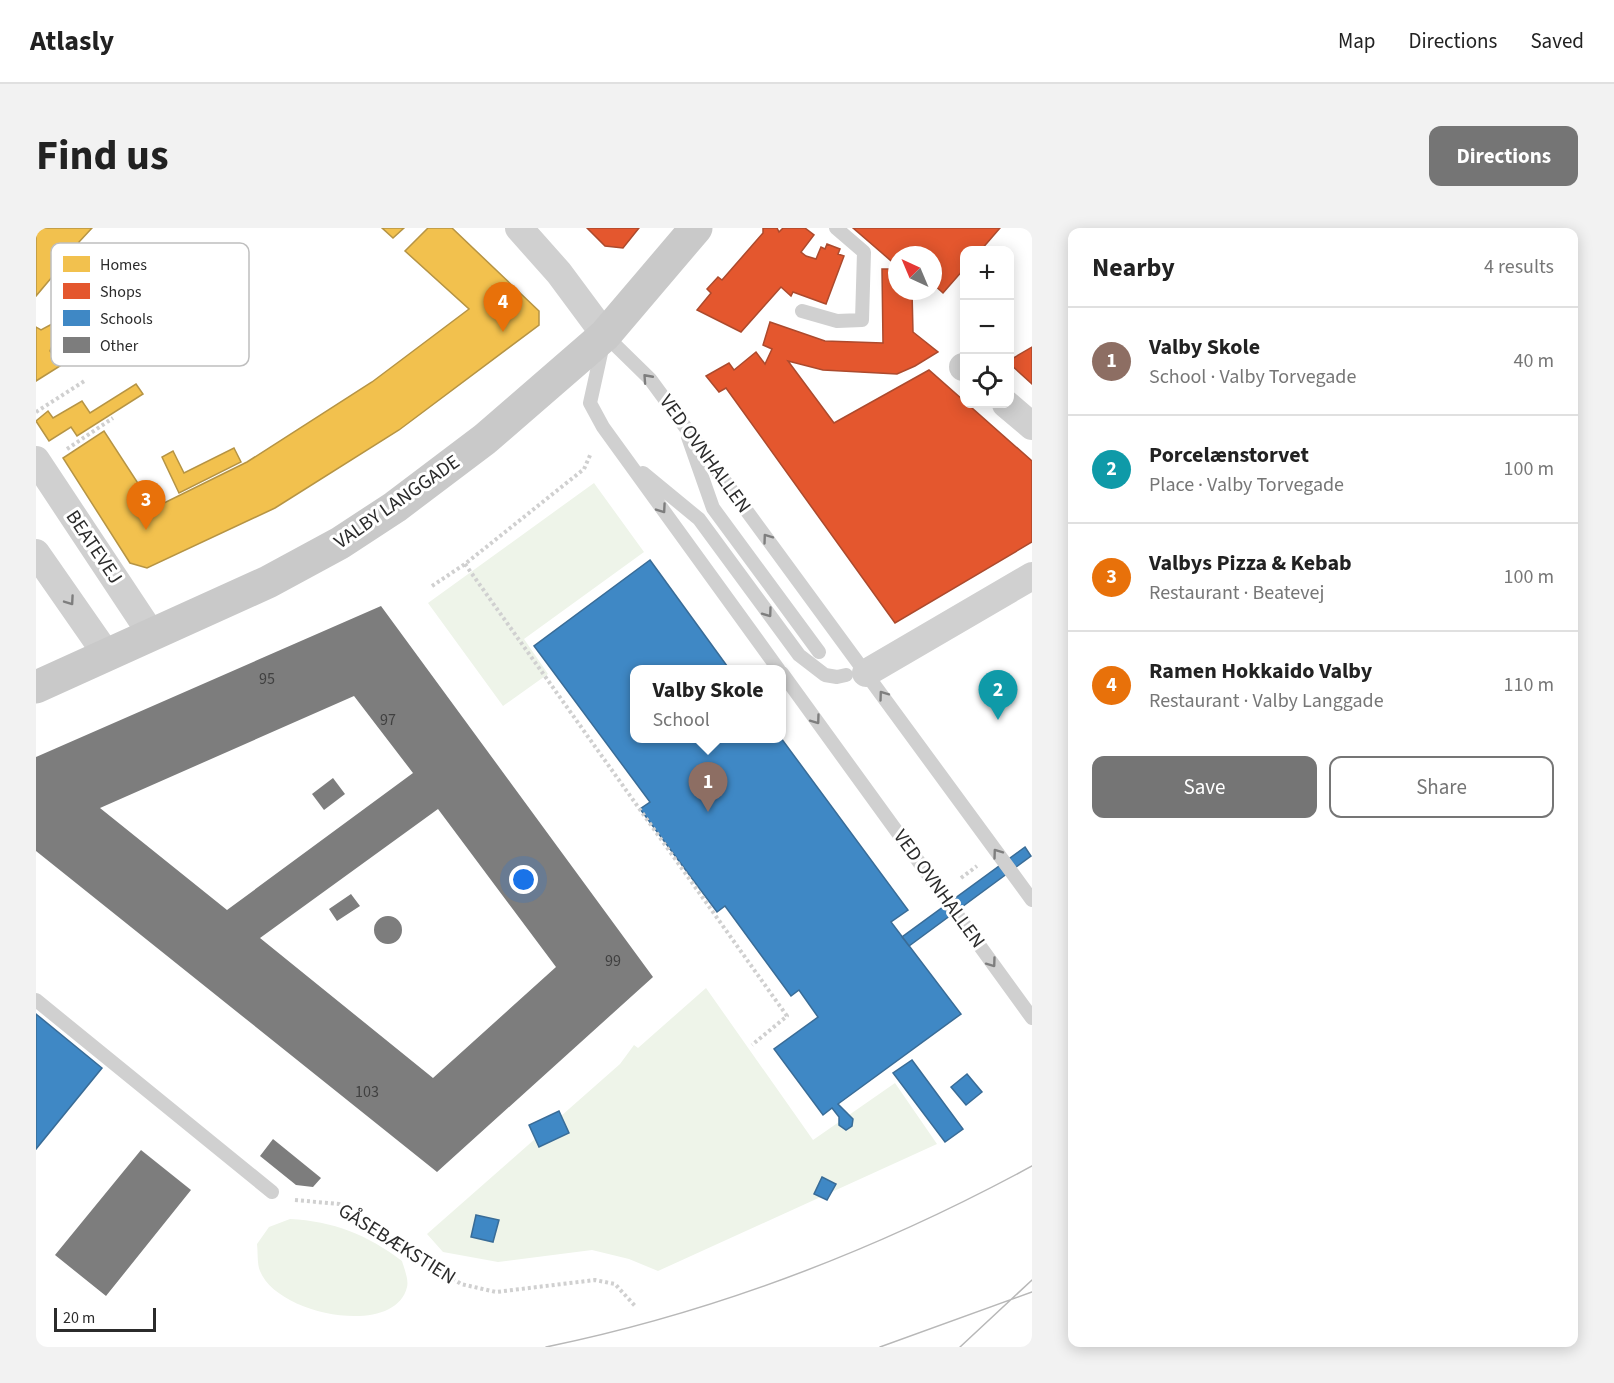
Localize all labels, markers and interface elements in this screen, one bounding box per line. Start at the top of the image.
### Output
text: Atlasly [30,21,114,61]
text: Map [1338,26,1376,56]
text: Directions [1409,26,1497,56]
text: Saved [1530,26,1584,56]
text: Find us [36,126,169,186]
button: Directions [1429,126,1578,186]
legend [51,243,249,366]
north arrow [888,246,942,300]
map controls [960,246,1014,408]
button: + [960,246,1014,300]
text: Nearby [1092,249,1175,286]
text: 4 results [1484,253,1554,281]
text: Homes [100,254,147,276]
text: Shops [100,281,142,303]
pin: 4 [484,282,522,332]
button: − [960,300,1014,354]
text: Schools [100,308,153,330]
text: Valby Skole [1149,331,1260,363]
text: Other [100,335,139,357]
text: 1 [1106,347,1117,375]
text: 40 m [1514,347,1554,375]
button: locate [960,354,1014,408]
text: School · Valby Torvegade [1149,363,1356,391]
one-way arrow [643,374,654,384]
street label: VED OVNHALLEN [652,389,758,519]
text: Porcelænstorvet [1149,439,1309,471]
street label: VALBY LANGGADE [329,448,465,556]
text: 2 [1106,455,1117,483]
text: 100 m [1504,455,1554,483]
text: Place · Valby Torvegade [1149,471,1344,499]
pin: 3 [126,480,166,530]
one-way arrow [655,502,666,513]
street label: BEATEVEJ [59,504,129,590]
one-way arrow [763,533,774,544]
text: Valbys Pizza & Kebab [1149,547,1352,579]
text: 3 [1106,563,1117,591]
text: 100 m [1504,563,1554,591]
text: Restaurant · Beatevej [1149,579,1324,607]
one-way arrow [63,594,74,605]
one-way arrow [761,606,772,617]
text: Ramen Hokkaido Valby [1149,655,1372,687]
popup [630,665,786,743]
house number: 95 [259,668,275,690]
pin: 2 [978,670,1018,720]
text: 4 [1106,671,1117,699]
text: 110 m [1504,671,1554,699]
text: Valby Skole [652,674,764,706]
text: Restaurant · Valby Langgade [1149,687,1384,715]
one-way arrow [879,690,890,701]
text: School [652,706,710,734]
house number: 97 [380,709,396,731]
one-way arrow [809,714,820,725]
button: Save [1092,756,1317,818]
button: Share [1329,756,1554,818]
pin: 1 [688,762,728,812]
street label: VED OVNHALLEN [886,824,992,954]
one-way arrow [993,848,1004,859]
your location [509,865,538,894]
house number: 99 [605,950,621,972]
one-way arrow [985,957,996,968]
house number: 103 [355,1081,379,1103]
street label: GÅSEBÆKSTIEN [333,1197,461,1291]
scale bar [54,1305,156,1332]
text: 20 m [63,1307,95,1329]

